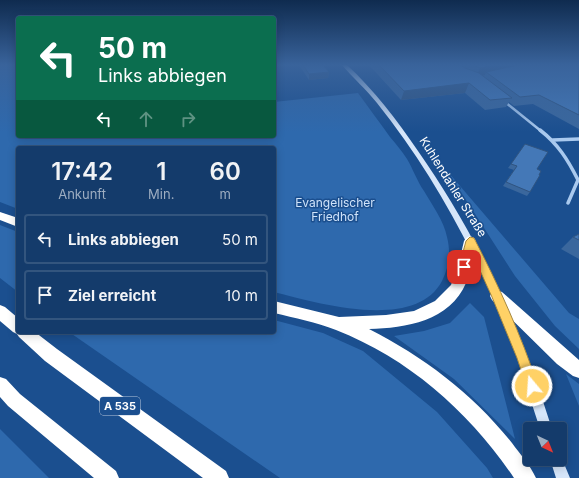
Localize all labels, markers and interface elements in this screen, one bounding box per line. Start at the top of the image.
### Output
text: 50 m [98,31,167,65]
icon: left [32,32,84,84]
text: Links abbiegen [98,65,227,86]
icon: left [93,108,115,130]
icon: ahead [135,108,157,130]
icon: right [177,108,199,130]
street label: Kuhlendahler Straße [417,134,490,240]
text: 17:42 [51,157,113,186]
text: 1 [156,157,166,186]
text: 60 [210,157,241,186]
text: Ankunft [58,186,106,202]
text: Min. [148,186,174,202]
text: m [220,186,231,202]
park label: Evangelischer Friedhof [295,195,375,224]
icon: left [34,228,56,250]
text: Links abbiegen [68,230,179,249]
text: 50 m [222,230,258,249]
pin [447,250,481,284]
icon: arrive [453,256,475,278]
icon: arrive [34,284,56,306]
text: Ziel erreicht [68,286,156,305]
text: 10 m [225,286,258,305]
position arrow [511,365,553,407]
road number: A 535 [100,397,140,415]
north arrow [523,422,567,466]
map controls [523,422,567,466]

